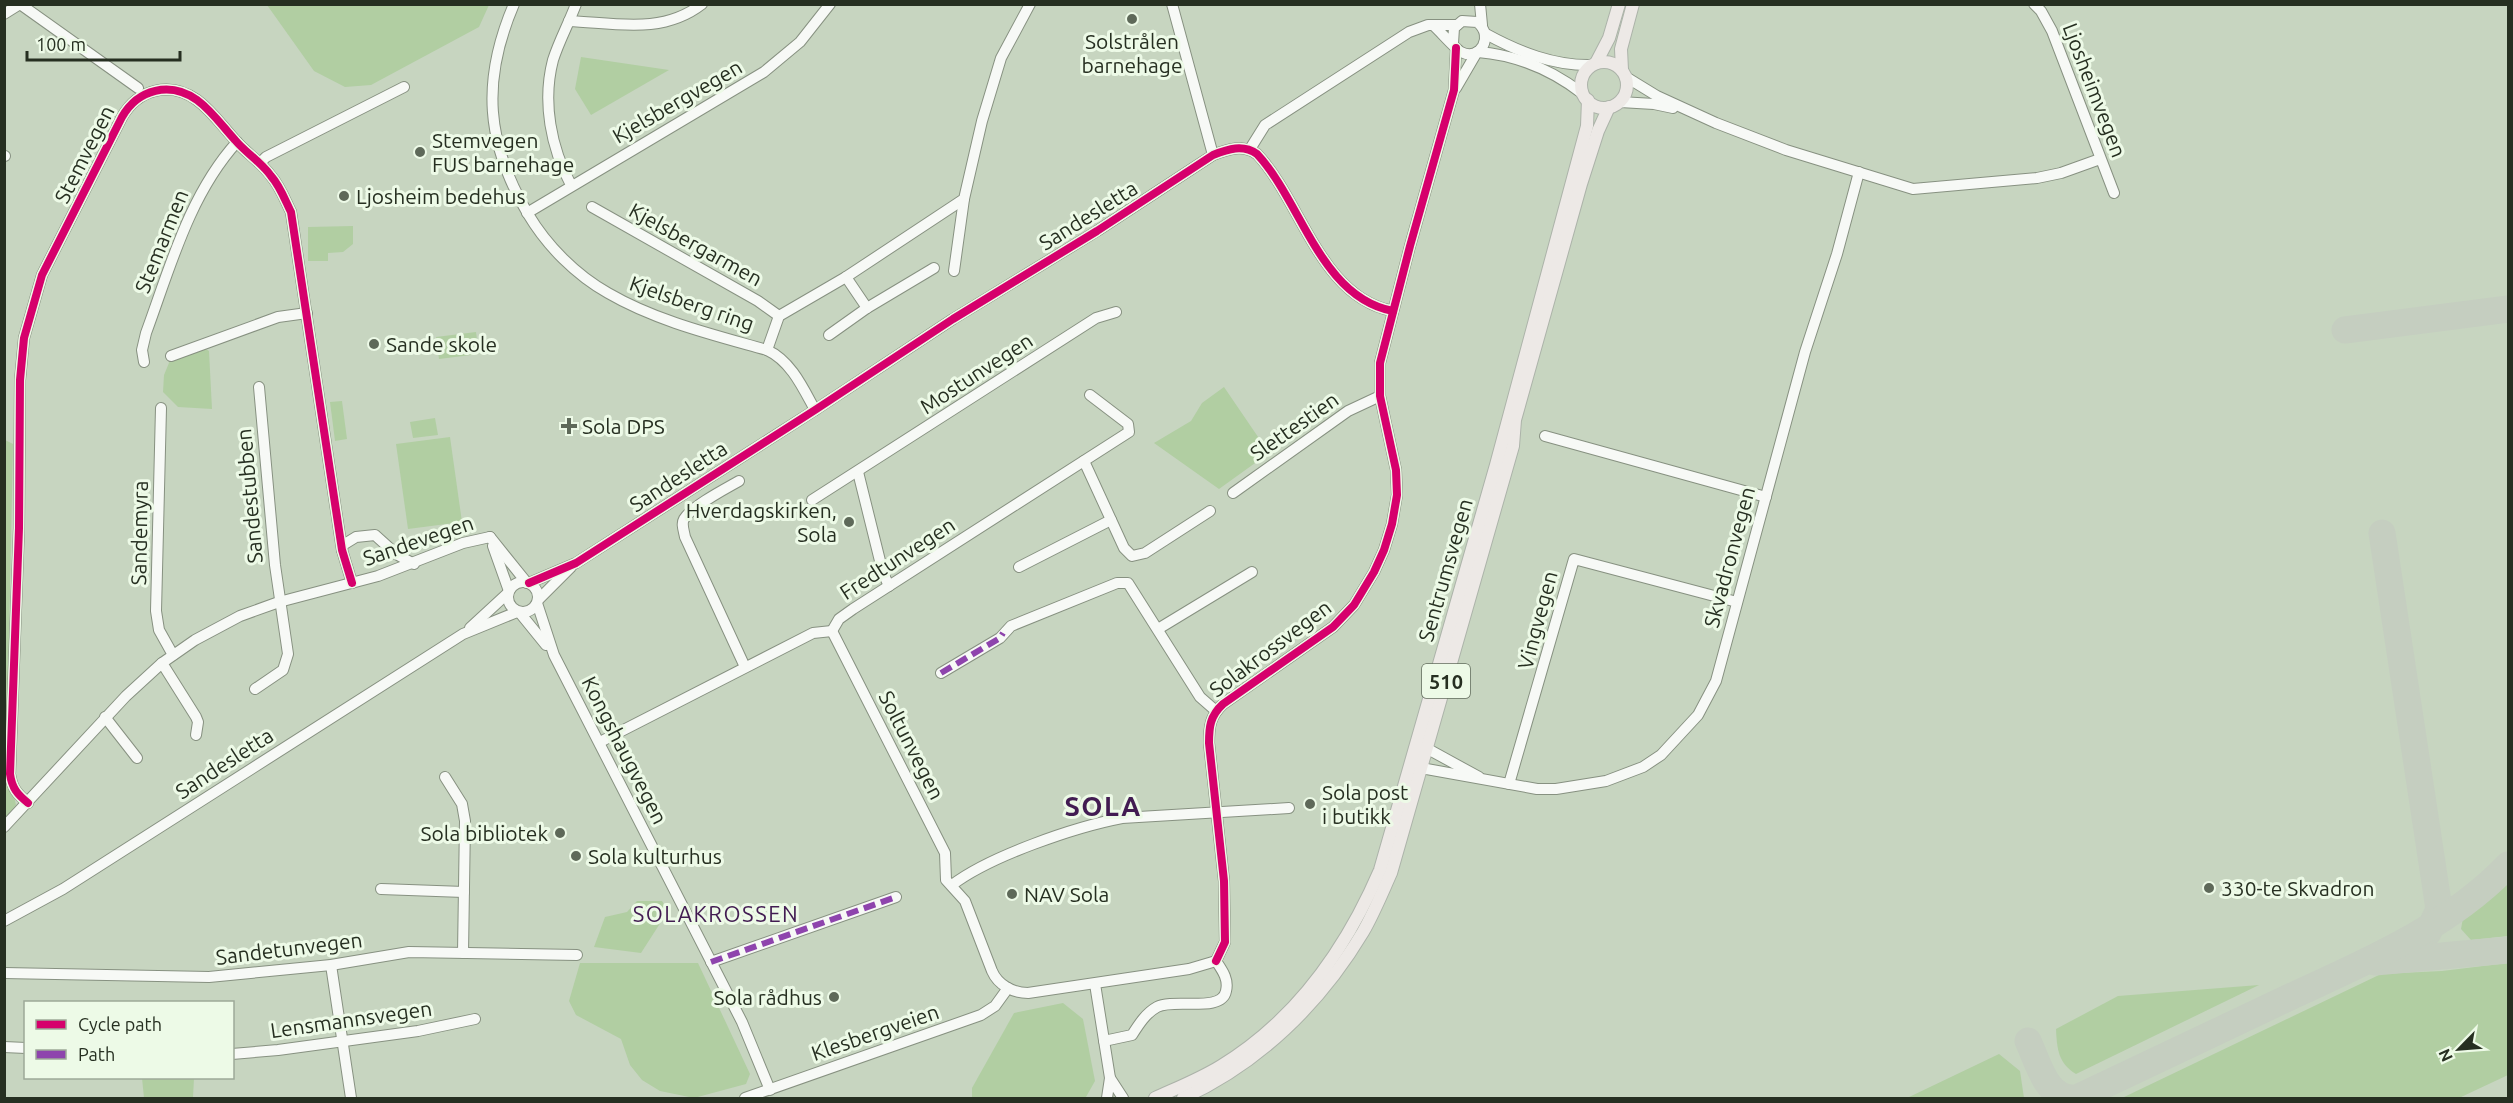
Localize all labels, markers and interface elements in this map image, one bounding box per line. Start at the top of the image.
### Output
marker: Solstrålen barnehage [1125,12,1139,26]
street label: Ljosheimvegen [2058,20,2132,160]
scale bar [27,24,180,62]
place label: Solstrålen barnehage [1081,29,1183,77]
text: 100 m [36,34,86,54]
street label: Kjelsbergvegen [608,54,746,148]
street label: Stemvegen [49,101,119,207]
place label: Stemvegen FUS barnehage [432,128,574,176]
marker: Stemvegen FUS barnehage [413,145,427,159]
street label: Sandesletta [1035,175,1141,255]
place label: Ljosheim bedehus [356,184,526,208]
street label: Stemarmen [129,186,193,296]
marker: Ljosheim bedehus [337,189,351,203]
street label: Kjelsbergarmen [625,198,767,290]
street label: Kjelsberg ring [627,271,757,335]
street label: Mostunvegen [915,328,1037,418]
place label: Sande skole [386,332,497,356]
marker: Sande skole [367,337,381,351]
street label: Slettestien [1245,387,1343,465]
place label: Sola DPS [582,414,665,438]
marker: Sola DPS [560,417,578,435]
street label: Sandestubben [231,428,267,564]
street label: Sandesletta [625,436,731,516]
street label: Sandemyra [126,480,152,586]
street label: Skvadronvegen [1699,484,1759,630]
street label: Sentrumsvegen [1413,496,1477,644]
place label: Hverdagskirken, Sola [686,498,837,546]
street label: Sandevegen [360,510,476,570]
street label: Fredtunvegen [835,512,959,604]
marker: Hverdagskirken, Sola [842,515,856,529]
street label: Vingvegen [1512,568,1562,672]
street label: Solakrossvegen [1204,594,1336,702]
road number: 510 [1422,664,1470,698]
street label: Kongshaugvegen [577,672,673,828]
street label: Soltunvegen [874,687,950,803]
street label: Sandesletta [171,723,277,803]
place label: Sola post i butikk [1322,780,1408,828]
district label: SOLA [1064,791,1142,821]
marker: Sola post i butikk [1303,797,1317,811]
place label: Sola bibliotek [421,821,548,845]
marker: Sola bibliotek [553,826,567,840]
place label: Sola kulturhus [588,844,722,868]
marker: Sola kulturhus [569,849,583,863]
place label: 330-te Skvadron [2221,876,2374,900]
marker: 330-te Skvadron [2202,881,2216,895]
place label: NAV Sola [1024,882,1109,906]
marker: NAV Sola [1005,887,1019,901]
district label: SOLAKROSSEN [633,901,799,926]
street label: Sandetunvegen [214,927,364,969]
place label: Sola rådhus [713,985,822,1009]
marker: Sola rådhus [827,990,841,1004]
street label: Lensmannsvegen [269,996,433,1042]
street label: Klesbergveien [808,999,942,1065]
legend [24,1001,234,1079]
text: Cycle path [78,1014,162,1034]
north arrow [2429,1019,2489,1079]
text: Path [78,1044,115,1064]
text: N [2435,1046,2456,1065]

